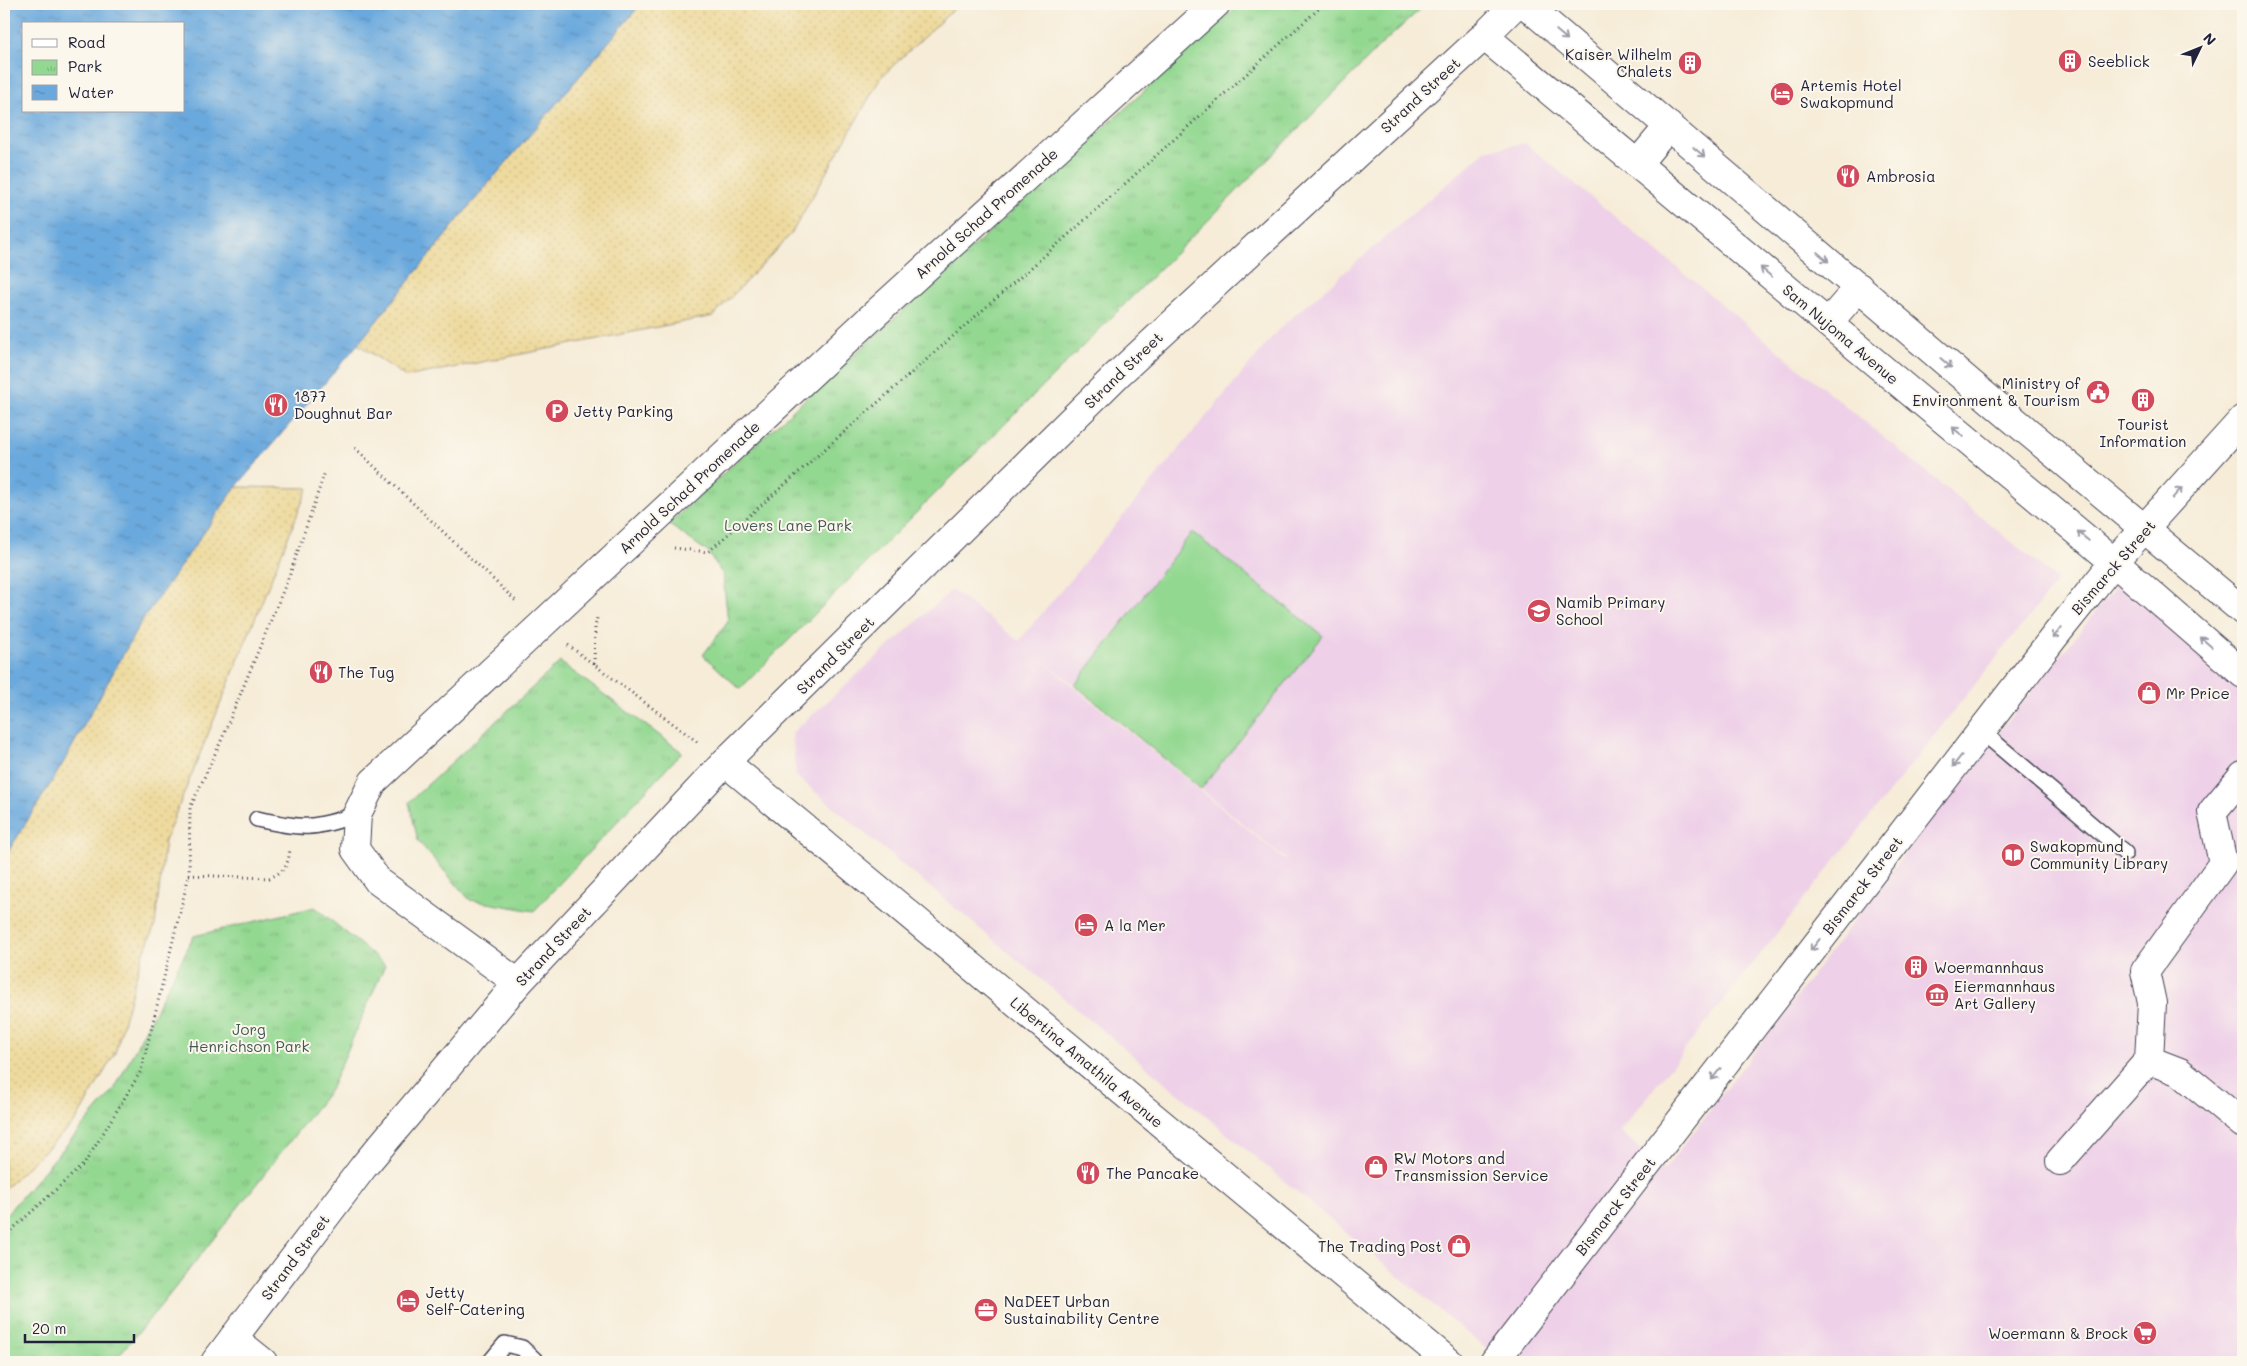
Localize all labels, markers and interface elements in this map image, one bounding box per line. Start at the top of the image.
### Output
legend [22,22,185,112]
north arrow [2174,22,2224,72]
text: N [2199,28,2220,49]
one-way arrow [1555,30,1568,41]
text: Road [68,32,105,52]
place label: Kaiser Wilhelm Chalets [1565,44,1672,81]
building icon: Seeblick [2057,48,2083,74]
building icon: Kaiser Wilhelm Chalets [1677,50,1703,76]
place label: Seeblick [2088,51,2150,71]
street label: Strand Street [1376,53,1464,137]
text: Park [68,56,102,76]
place label: Artemis Hotel Swakopmund [1800,75,1902,112]
hotel icon: Artemis Hotel Swakopmund [1769,81,1795,107]
text: Water [68,82,114,102]
street label: Arnold Schad Promenade [910,143,1062,283]
one-way arrow [1692,146,1705,157]
restaurant icon: Ambrosia [1835,163,1861,189]
place label: Ambrosia [1866,166,1936,186]
one-way arrow [1816,251,1829,262]
one-way arrow [1760,266,1773,277]
street label: Sam Nujoma Avenue [1779,279,1903,389]
street label: Strand Street [1079,327,1167,413]
one-way arrow [1940,357,1953,368]
place label: Ministry of Environment & Tourism [1912,373,2081,410]
public building icon: Ministry of Environment & Tourism [2085,379,2111,405]
place label: 1877 Doughnut Bar [294,386,393,423]
building icon: Tourist Information [2130,387,2156,413]
restaurant icon: 1877 Doughnut Bar [263,392,289,418]
parking icon: Jetty Parking [544,398,570,424]
place label: Jetty Parking [574,401,673,421]
place label: Tourist Information [2100,414,2186,451]
street label: Arnold Schad Promenade [614,416,764,558]
one-way arrow [1952,426,1965,437]
one-way arrow [2171,486,2183,499]
park label: Lovers Lane Park [724,515,852,535]
street label: Bismarck Street [2066,515,2160,619]
one-way arrow [2077,531,2090,542]
place label: Namib Primary School [1556,592,1665,629]
school or university icon: Namib Primary School [1526,598,1552,624]
street label: Strand Street [792,612,878,698]
one-way arrow [2051,626,2062,639]
one-way arrow [2200,636,2213,647]
restaurant icon: The Tug [308,659,334,685]
place label: The Tug [338,662,394,682]
shop icon: Mr Price [2136,680,2162,706]
place label: Mr Price [2166,683,2230,703]
one-way arrow [1951,754,1962,767]
street label: Bismarck Street [1817,832,1907,938]
place label: Swakopmund Community Library [2030,836,2168,873]
library icon: Swakopmund Community Library [2000,842,2026,868]
street label: Strand Street [511,902,595,990]
hotel icon: A la Mer [1073,912,1099,938]
place label: A la Mer [1104,915,1166,935]
one-way arrow [1809,939,1820,952]
building icon: Woermannhaus [1903,954,1929,980]
place label: Woermannhaus [1934,957,2044,977]
place label: Eiermannhaus Art Gallery [1954,976,2055,1013]
museum icon: Eiermannhaus Art Gallery [1924,982,1950,1008]
street label: Libertina Amathila Avenue [1006,992,1168,1132]
park label: Jorg Henrichson Park [189,1019,310,1056]
one-way arrow [1710,1067,1721,1080]
place label: RW Motors and Transmission Service [1394,1148,1548,1185]
street label: Bismarck Street [1570,1153,1660,1259]
shop icon: RW Motors and Transmission Service [1363,1154,1389,1180]
restaurant icon: The Pancake [1075,1160,1101,1186]
place label: The Pancake [1106,1163,1199,1183]
street label: Strand Street [256,1210,334,1304]
shop icon: The Trading Post [1446,1233,1472,1259]
place label: The Trading Post [1318,1236,1442,1256]
place label: Jetty Self-Catering [426,1282,525,1319]
hotel icon: Jetty Self-Catering [395,1288,421,1314]
place label: NaDEET Urban Sustainability Centre [1004,1291,1160,1328]
office icon: NaDEET Urban Sustainability Centre [973,1297,999,1323]
scale bar [25,1311,134,1343]
text: 20 m [32,1318,66,1338]
supermarket icon: Woermann & Brock [2132,1320,2158,1346]
place label: Woermann & Brock [1988,1323,2128,1343]

